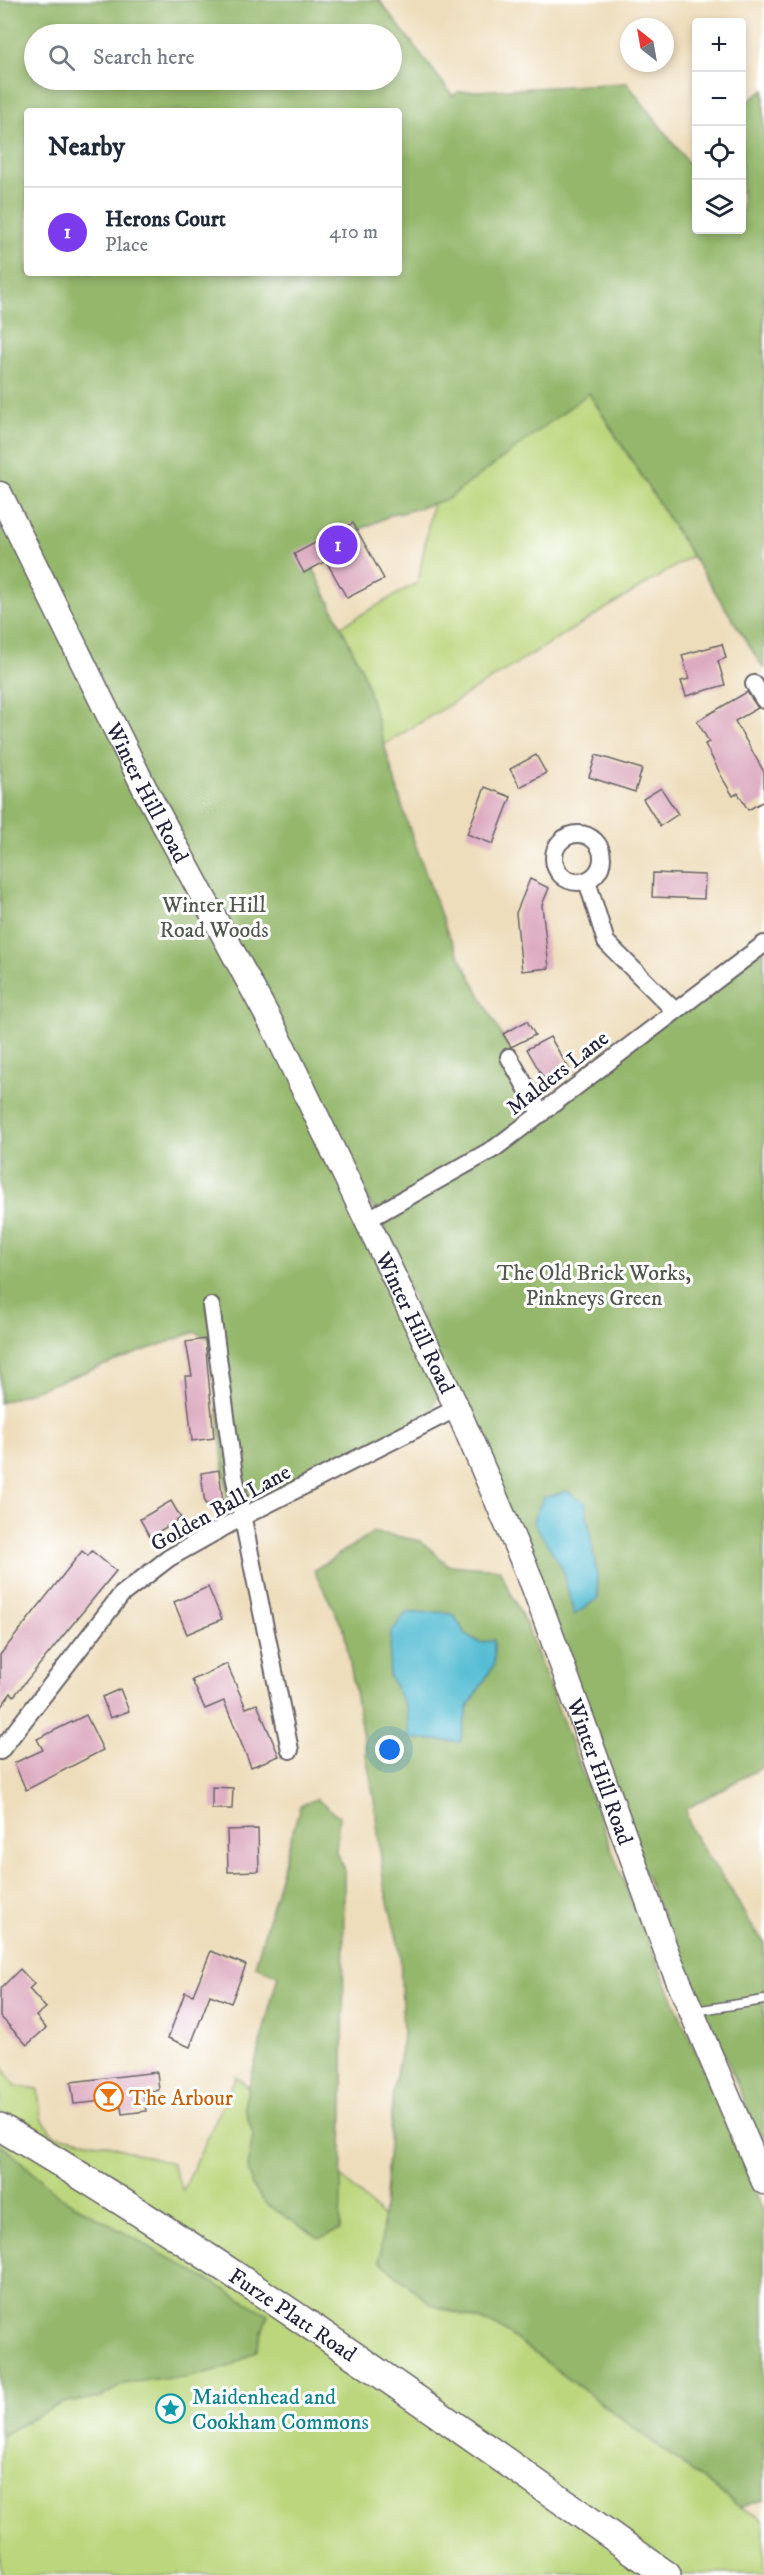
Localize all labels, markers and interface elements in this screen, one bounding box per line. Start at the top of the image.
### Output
north arrow [620,18,674,72]
map controls [692,18,746,234]
button: + [692,18,746,72]
search box [24,24,402,90]
icon: search [45,41,78,74]
text: Search here [93,44,195,71]
button: − [692,72,746,126]
button: locate [692,126,746,180]
text: Nearby [48,131,125,164]
button: layers [692,180,746,234]
text: Herons Court [105,206,226,233]
text: 1 [64,220,71,245]
text: 410 m [329,220,378,245]
text: Place [105,233,148,258]
pin: 1 [318,522,358,568]
street label: Winter Hill Road [99,718,194,868]
park label: Winter Hill Road Woods [159,892,269,944]
street label: Malders Lane [501,1025,614,1121]
street label: Winter Hill Road [368,1247,460,1398]
park label: The Old Brick Works, Pinkneys Green [497,1260,691,1312]
street label: Golden Ball Lane [146,1459,295,1558]
street label: Winter Hill Road [560,1694,638,1849]
your location [375,1735,404,1764]
bar icon: The Arbour [92,2081,124,2113]
place label: The Arbour [129,2085,234,2112]
street label: Furze Platt Road [224,2263,361,2368]
place label: Maidenhead and Cookham Commons [192,2384,369,2436]
place icon: Maidenhead and Cookham Commons [155,2393,187,2425]

